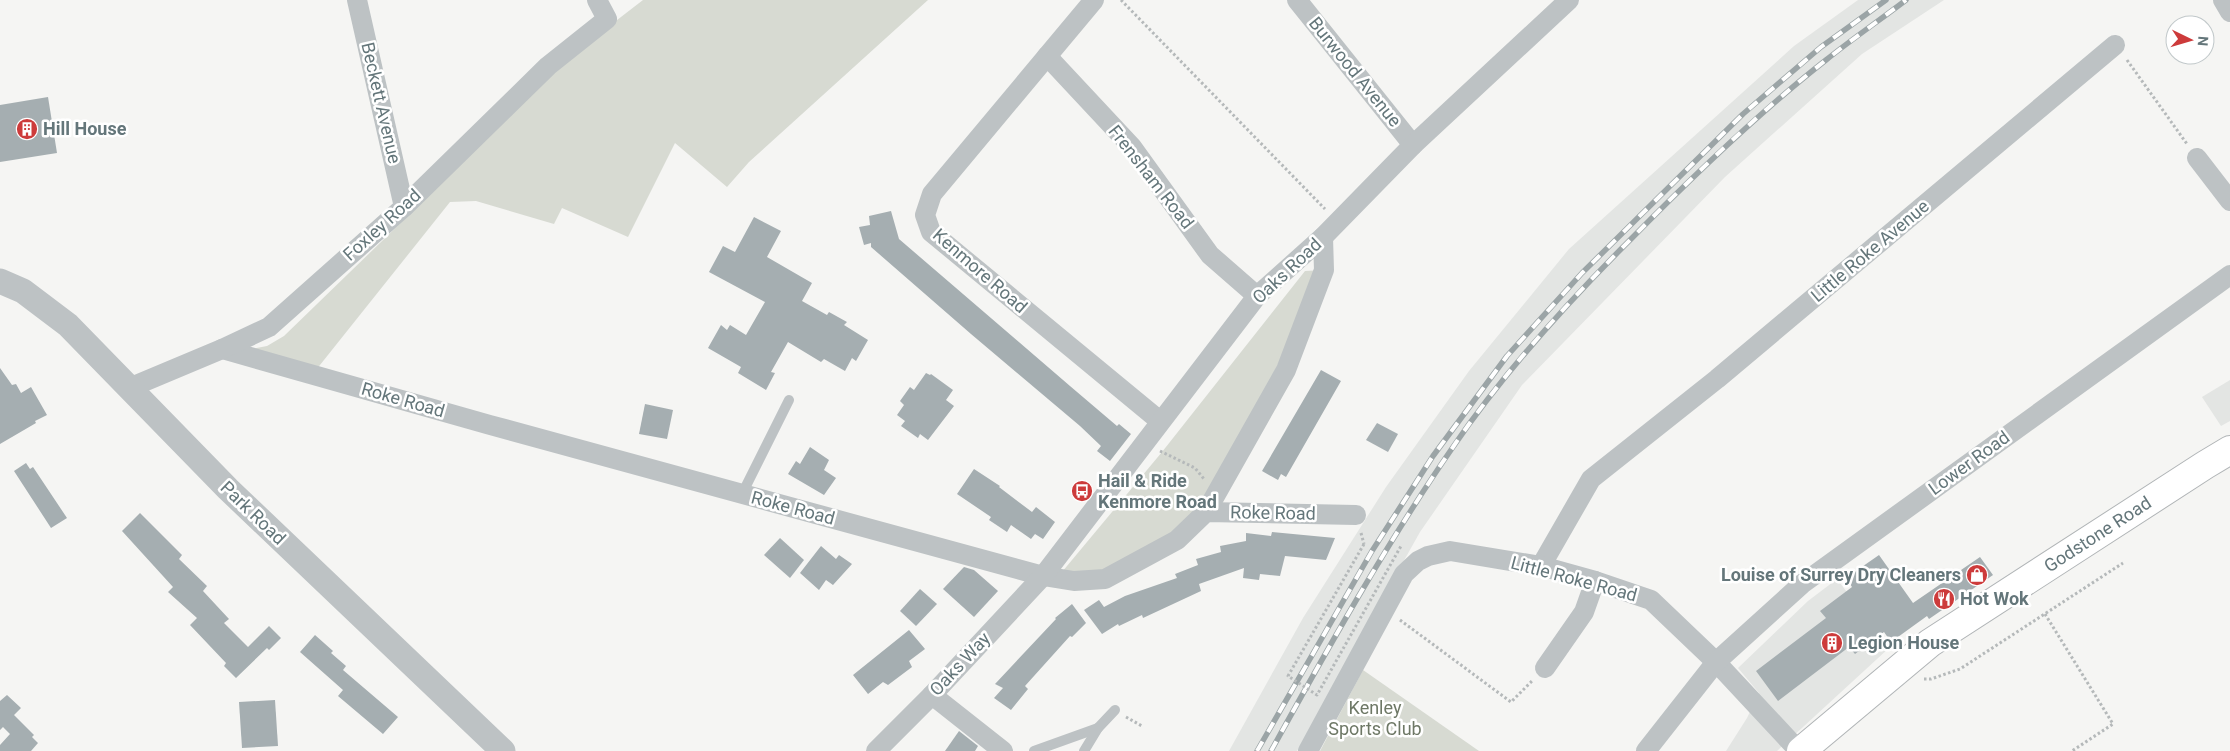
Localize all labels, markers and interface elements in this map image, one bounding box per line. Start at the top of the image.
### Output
street label: Burwood Avenue [1305,13,1406,131]
north arrow [2165,15,2215,65]
text: N [2195,36,2211,47]
street label: Beckett Avenue [357,40,406,166]
building icon: Hill House [15,117,39,141]
place label: Hill House [43,118,127,139]
street label: Frensham Road [1104,121,1198,233]
street label: Foxley Road [339,184,425,265]
street label: Little Roke Avenue [1806,195,1933,306]
street label: Kenmore Road [929,224,1032,317]
street label: Oaks Road [1248,234,1325,308]
street label: Roke Road [359,378,447,421]
street label: Lower Road [1924,426,2013,499]
place label: Hail & Ride Kenmore Road [1098,470,1217,512]
street label: Park Road [217,477,290,549]
bus stop icon: Hail & Ride Kenmore Road [1070,479,1094,503]
street label: Roke Road [749,486,837,529]
street label: Godstone Road [2040,492,2155,576]
street label: Roke Road [1230,501,1316,524]
street label: Little Roke Road [1509,552,1640,605]
shop icon: Louise of Surrey Dry Cleaners [1965,563,1989,587]
place label: Louise of Surrey Dry Cleaners [1721,564,1961,585]
restaurant icon: Hot Wok [1932,587,1956,611]
place label: Hot Wok [1960,588,2029,609]
street label: Oaks Way [925,627,995,700]
building icon: Legion House [1820,631,1844,655]
place label: Legion House [1848,632,1959,653]
park label: Kenley Sports Club [1328,697,1422,739]

